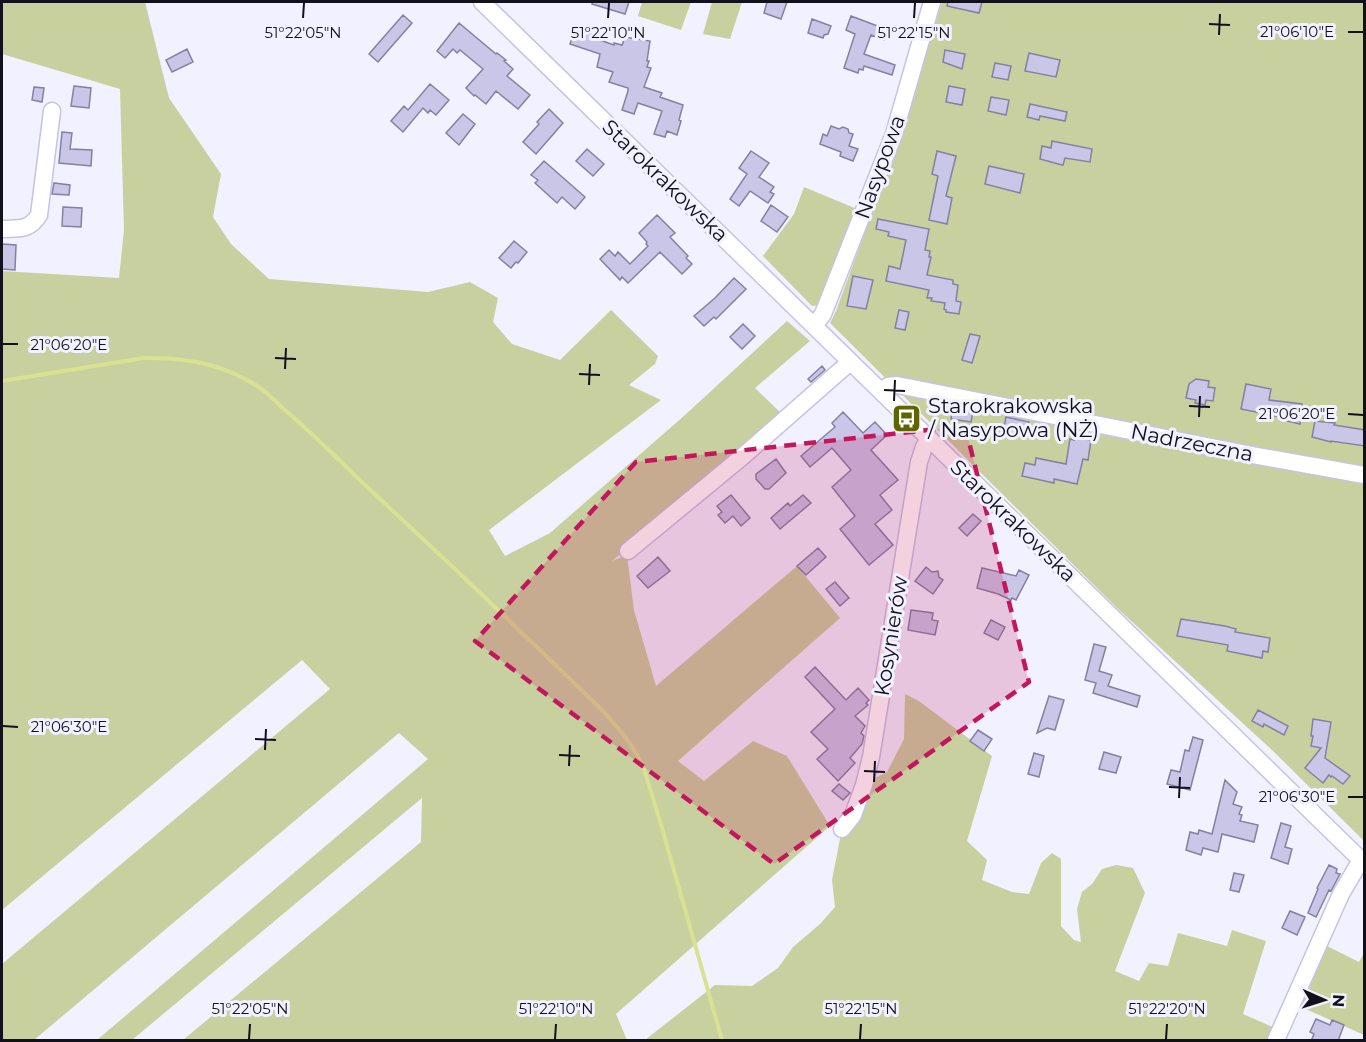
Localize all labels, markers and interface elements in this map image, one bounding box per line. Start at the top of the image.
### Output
text: 21°06'10"E [1260,22,1334,41]
text: 51°22'05"N [264,23,342,42]
text: 51°22'10"N [571,23,645,42]
text: 51°22'15"N [877,23,951,42]
street label: Nasypowa [849,112,910,222]
street label: Starokrakowska [597,114,734,247]
text: 21°06'20"E [31,335,107,354]
place label: Starokrakowska / Nasypowa (NŻ) [927,393,1099,442]
bus stop icon: Starokrakowska / Nasypowa (NŻ) [891,402,923,434]
text: 21°06'20"E [1259,404,1335,423]
street label: Nadrzeczna [1129,418,1256,467]
street label: Starokrakowska [945,454,1082,587]
street label: Kosynierów [869,574,912,698]
text: 21°06'30"E [31,717,107,736]
text: 21°06'30"E [1259,787,1335,806]
north arrow [1294,970,1354,1030]
text: N [1329,994,1348,1008]
text: 51°22'05"N [211,999,289,1018]
text: 51°22'10"N [519,999,593,1018]
text: 51°22'15"N [824,999,898,1018]
text: 51°22'20"N [1128,999,1206,1018]

